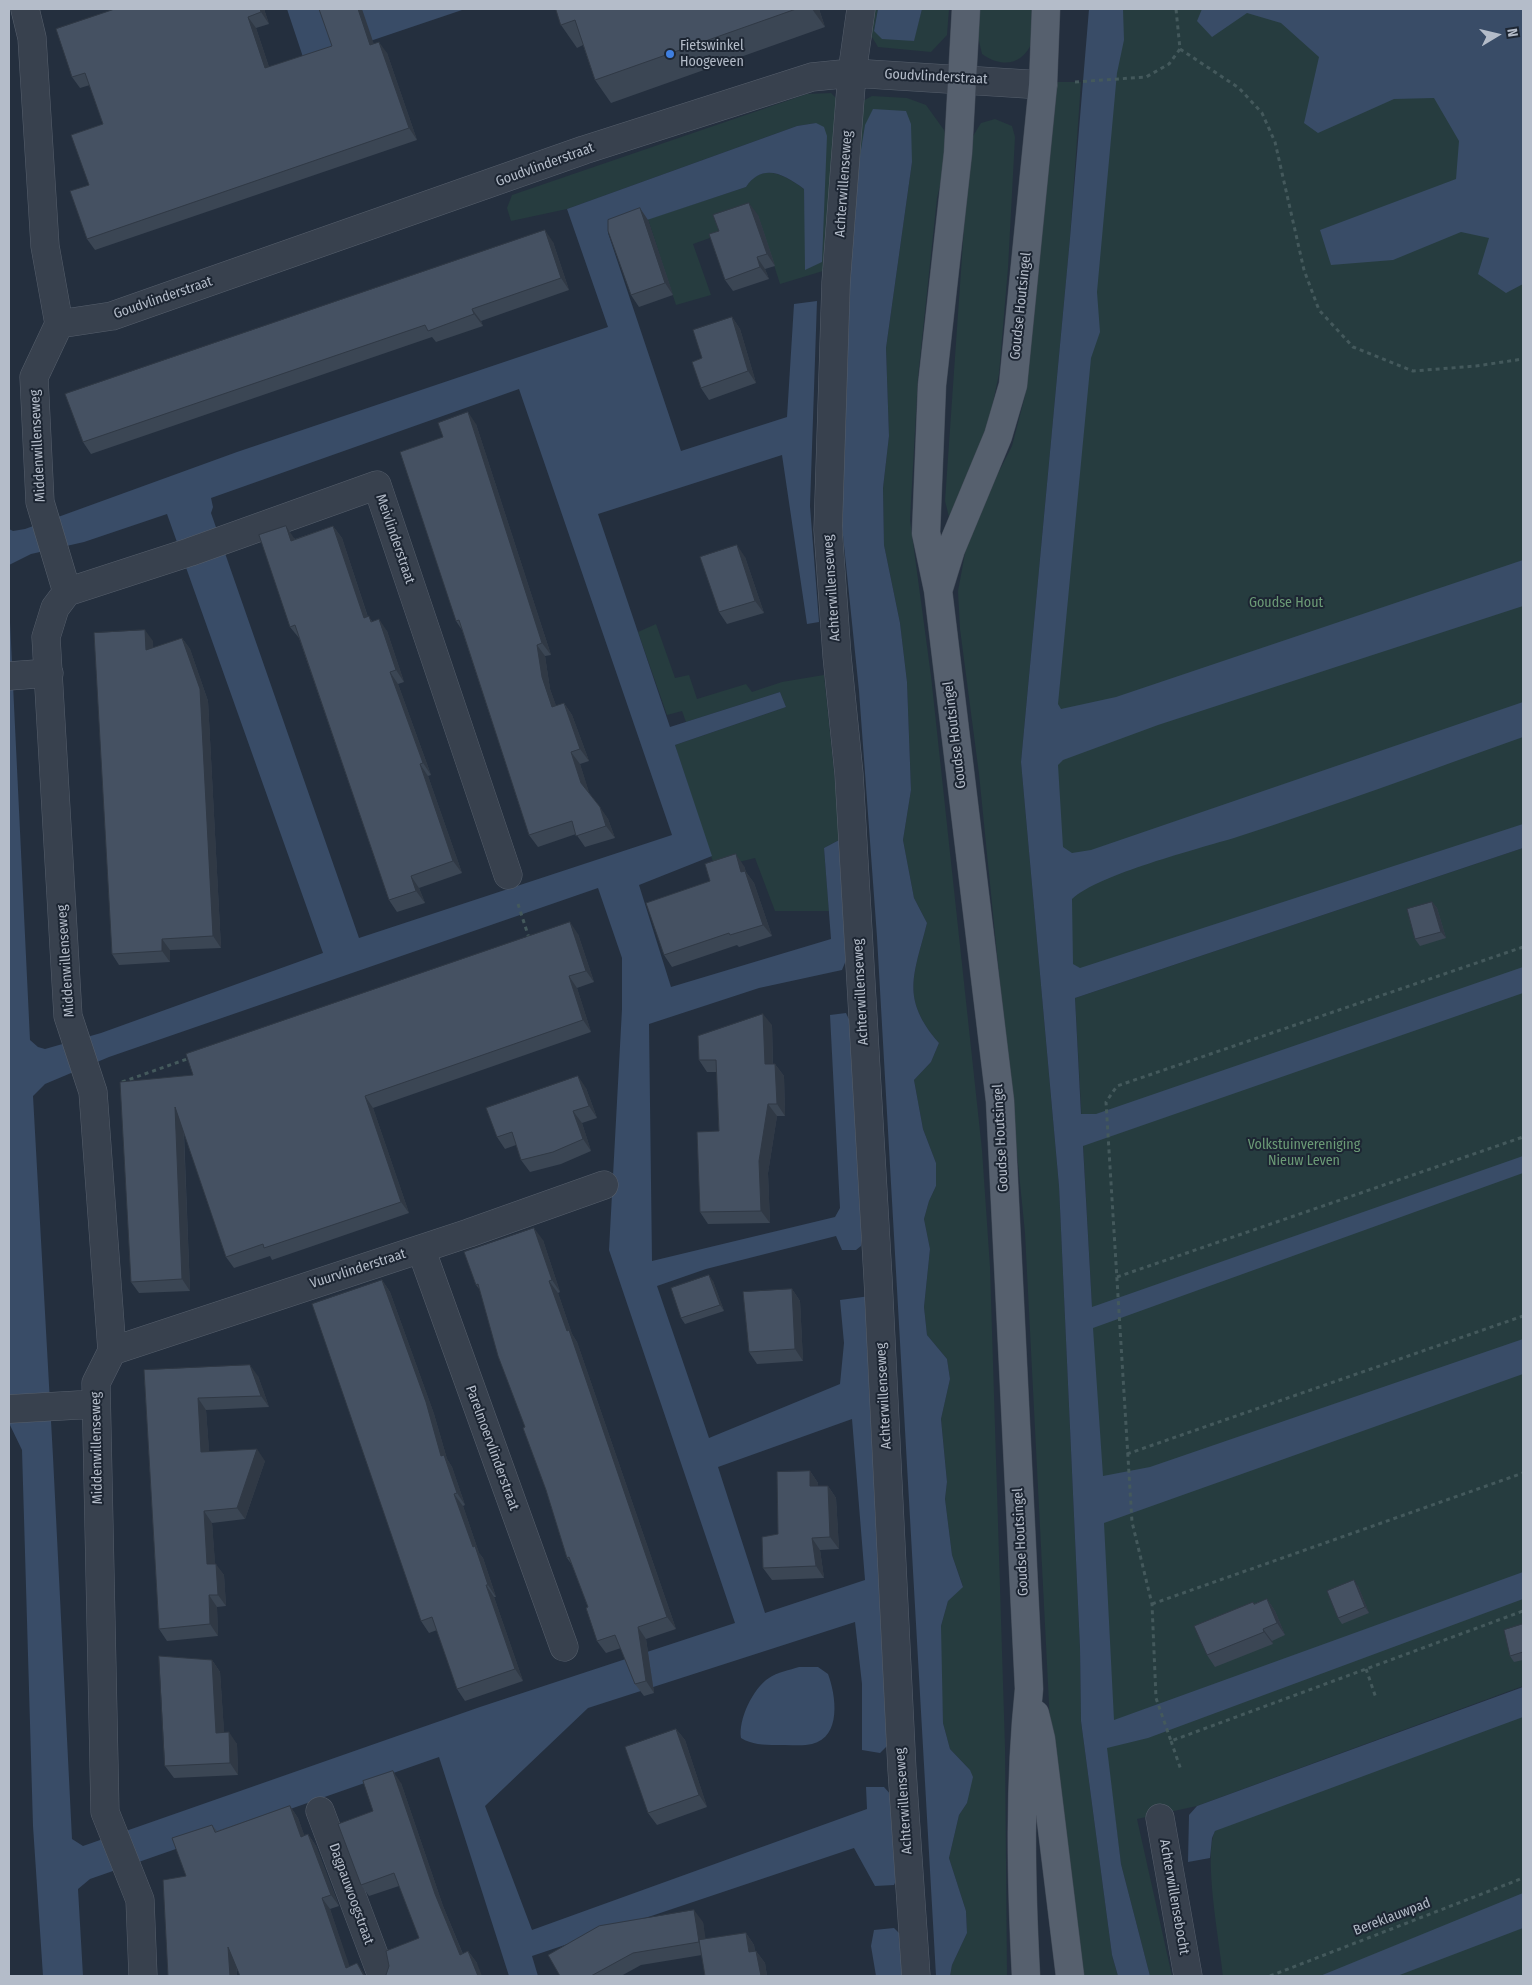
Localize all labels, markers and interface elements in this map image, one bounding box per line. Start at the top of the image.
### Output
north arrow [1472,10,1522,60]
text: N [1503,27,1521,38]
place label: Fietswinkel Hoogeveen [680,38,744,70]
marker: Fietswinkel Hoogeveen [664,48,676,60]
street label: Goudvlinderstraat [884,66,988,88]
street label: Achterwillenseweg [832,130,856,238]
street label: Goudvlinderstraat [494,139,596,191]
street label: Goudse Houtsingel [1007,251,1035,361]
street label: Goudvlinderstraat [111,273,215,323]
street label: Middenwillenseweg [27,389,49,503]
street label: Meivlinderstraat [372,492,418,586]
street label: Achterwillenseweg [820,534,844,642]
park label: Goudse Hout [1249,595,1323,611]
street label: Goudse Houtsingel [940,680,970,790]
street label: Middenwillenseweg [54,904,78,1018]
street label: Achterwillenseweg [850,938,872,1046]
street label: Goudse Houtsingel [990,1084,1012,1192]
park label: Volkstuinvereniging Nieuw Leven [1248,1137,1360,1170]
street label: Vuurvlinderstraat [308,1246,408,1292]
street label: Achterwillenseweg [873,1342,895,1450]
street label: Parelmoervlinderstraat [462,1383,522,1513]
street label: Middenwillenseweg [88,1392,106,1504]
street label: Goudse Houtsingel [1010,1488,1032,1596]
street label: Achterwillenseweg [892,1747,916,1855]
street label: Achterwillensebocht [1156,1838,1192,1956]
street label: Dagpauwoogstraat [325,1841,377,1947]
street label: Bereklauwpad [1351,1895,1433,1939]

